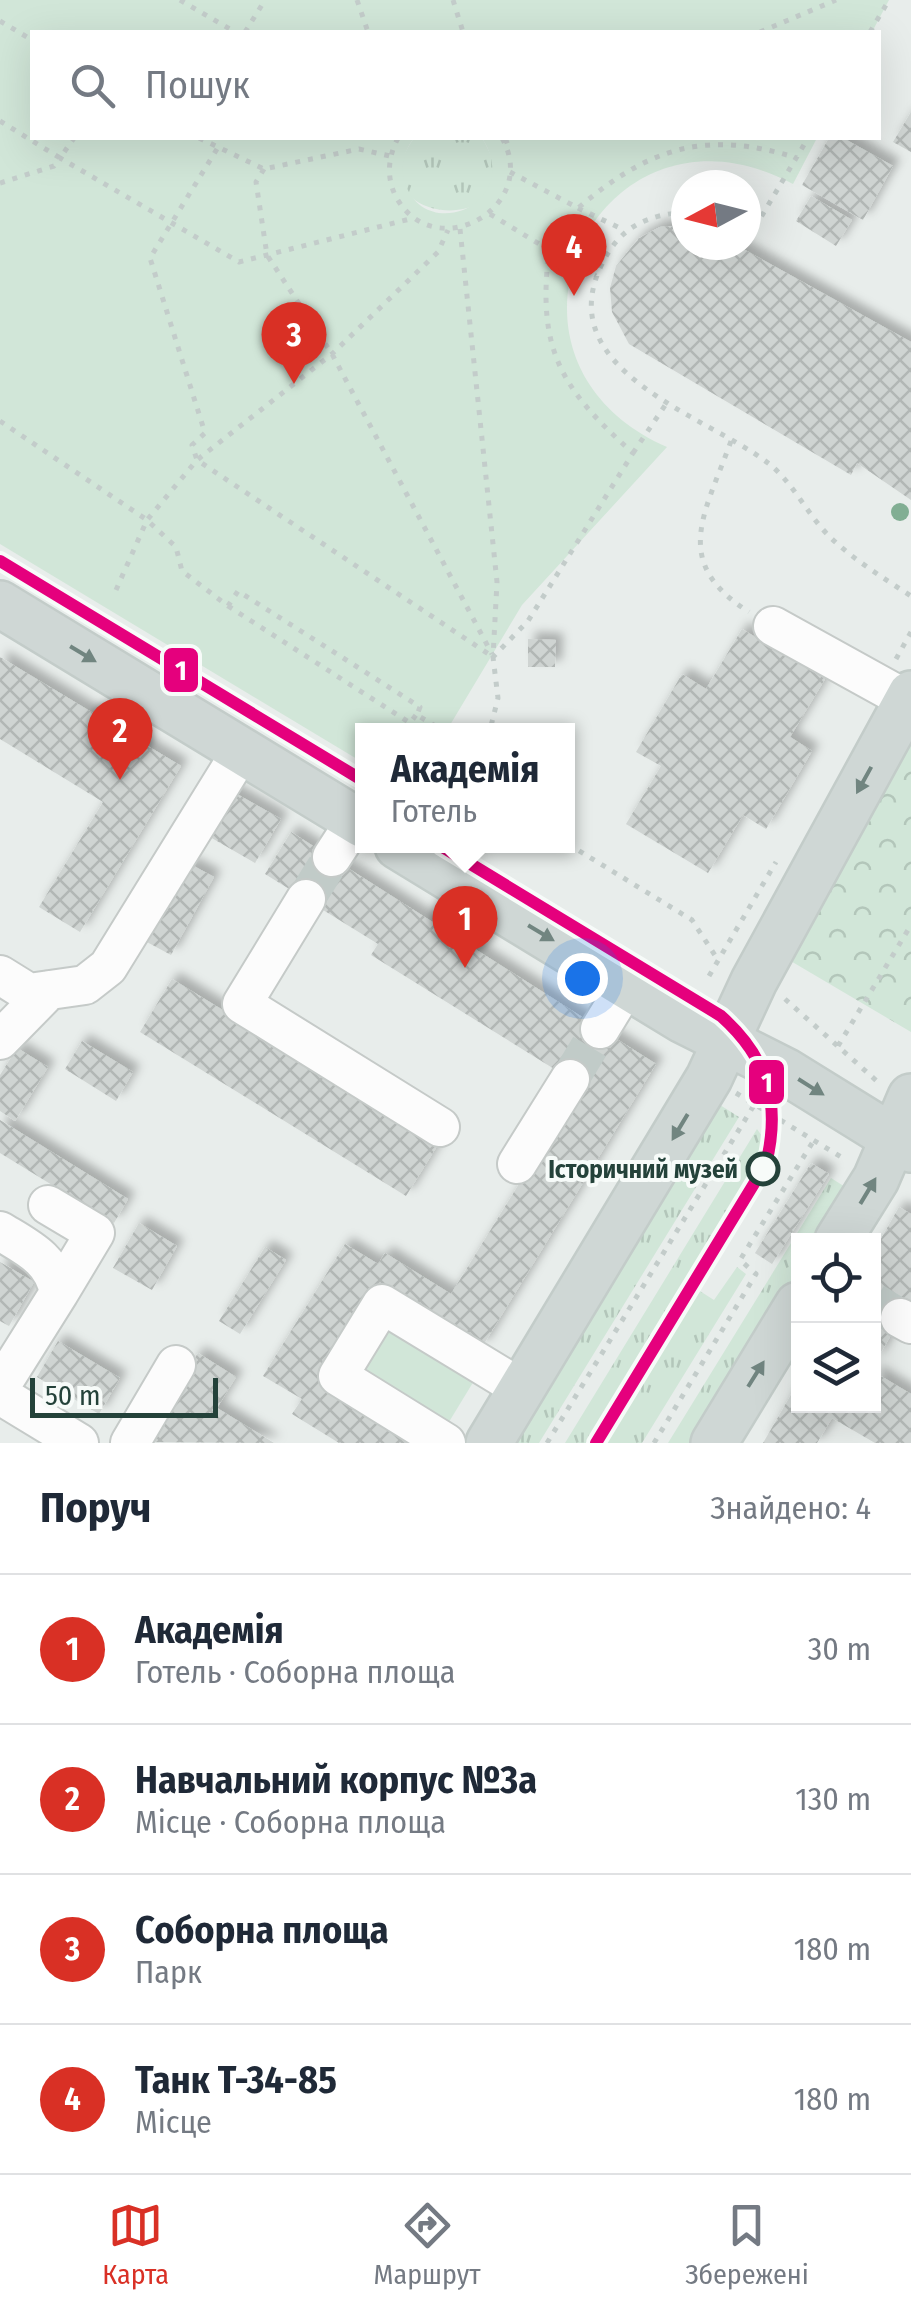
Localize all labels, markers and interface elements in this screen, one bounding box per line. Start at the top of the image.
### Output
search box [30,30,881,140]
icon: search [65,58,120,113]
text: Пошук [145,62,250,108]
north arrow [671,170,761,260]
pin: 4 [542,214,606,296]
pin: 3 [262,302,326,384]
one-way arrow [69,645,97,662]
line badge: 1 [162,646,200,694]
text: 1 [175,654,187,687]
pin: 2 [88,698,152,780]
popup [355,723,575,853]
text: Академія [391,746,539,792]
one-way arrow [856,765,873,794]
text: Готель [391,792,477,830]
pin: 1 [432,886,498,968]
one-way arrow [527,924,555,941]
your location [557,953,608,1004]
line badge: 1 [747,1058,786,1106]
text: 1 [761,1066,773,1099]
one-way arrow [797,1078,825,1095]
one-way arrow [672,1113,689,1141]
marker: Історичний музей [747,1153,779,1185]
place label: Історичний музей [548,1155,738,1185]
one-way arrow [859,1177,877,1205]
map controls [791,1233,881,1413]
button: locate [791,1233,881,1323]
button: layers [791,1323,881,1413]
one-way arrow [747,1360,764,1388]
scale bar [30,1373,218,1418]
text: 50 m [45,1379,101,1412]
text: Поруч [40,1483,151,1533]
text: Знайдено: 4 [710,1489,871,1527]
text: Академія [135,1607,284,1653]
text: 1 [66,1630,79,1668]
text: 30 m [808,1630,871,1668]
text: Готель · Соборна площа [135,1653,456,1691]
text: Навчальний корпус №3а [135,1757,537,1803]
text: 2 [65,1780,80,1818]
text: 130 m [795,1780,871,1818]
text: Місце · Соборна площа [135,1803,446,1841]
text: Соборна площа [135,1907,389,1953]
text: 3 [65,1930,80,1968]
text: 180 m [794,1930,871,1968]
text: Парк [135,1953,202,1991]
text: Танк Т-34-85 [135,2057,337,2103]
text: 4 [64,2080,81,2118]
text: 180 m [794,2080,871,2118]
text: Місце [135,2103,212,2141]
tab: Карта [102,2198,169,2291]
tab: Маршрут [374,2198,481,2291]
tab: Збережені [685,2198,809,2291]

